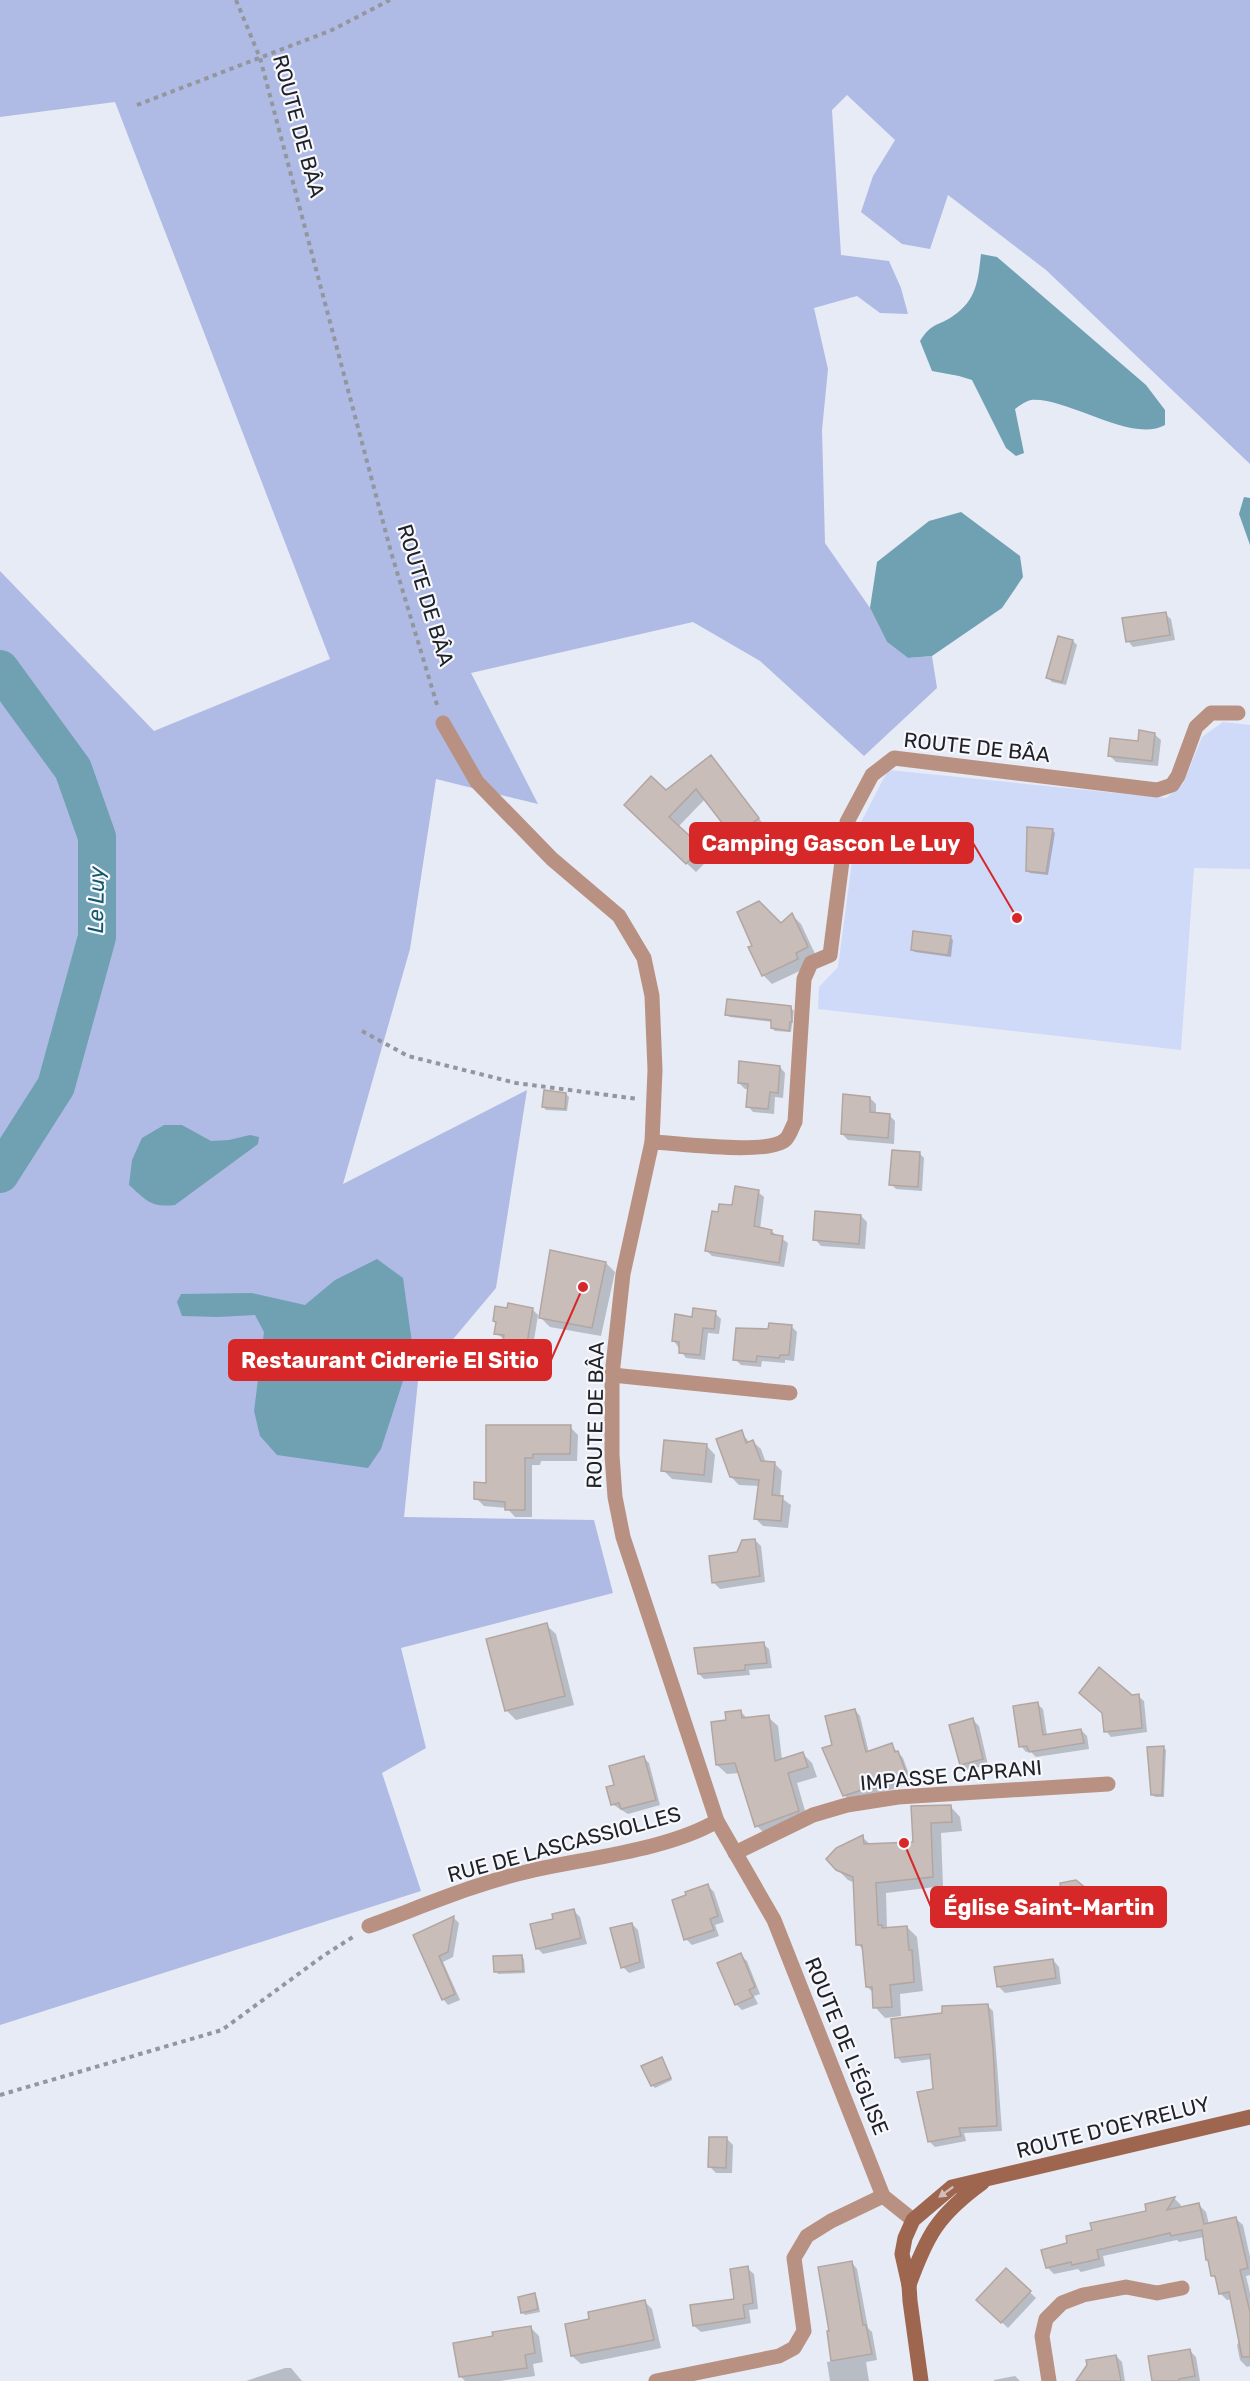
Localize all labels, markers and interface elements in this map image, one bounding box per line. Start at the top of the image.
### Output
street label: ROUTE DE BÂA [268,52,330,200]
street label: ROUTE DE BÂA [393,521,459,669]
street label: ROUTE DE BÂA [903,727,1051,767]
callout: Camping Gascon Le Luy [690,823,973,863]
text: Camping Gascon Le Luy [702,830,960,857]
water label: Le Luy [82,865,110,934]
callout: Restaurant Cidrerie El Sitio [229,1340,551,1380]
street label: ROUTE DE BÂA [581,1341,609,1489]
text: Restaurant Cidrerie El Sitio [241,1347,539,1374]
street label: IMPASSE CAPRANI [859,1755,1043,1795]
street label: RUE DE LASCASSIOLLES [445,1801,683,1887]
callout: Église Saint-Martin [931,1887,1166,1927]
text: Église Saint-Martin [944,1894,1154,1921]
street label: ROUTE DE L'ÉGLISE [800,1953,894,2139]
street label: ROUTE D'OEYRELUY [1014,2091,1212,2163]
one-way arrow [938,2186,954,2198]

